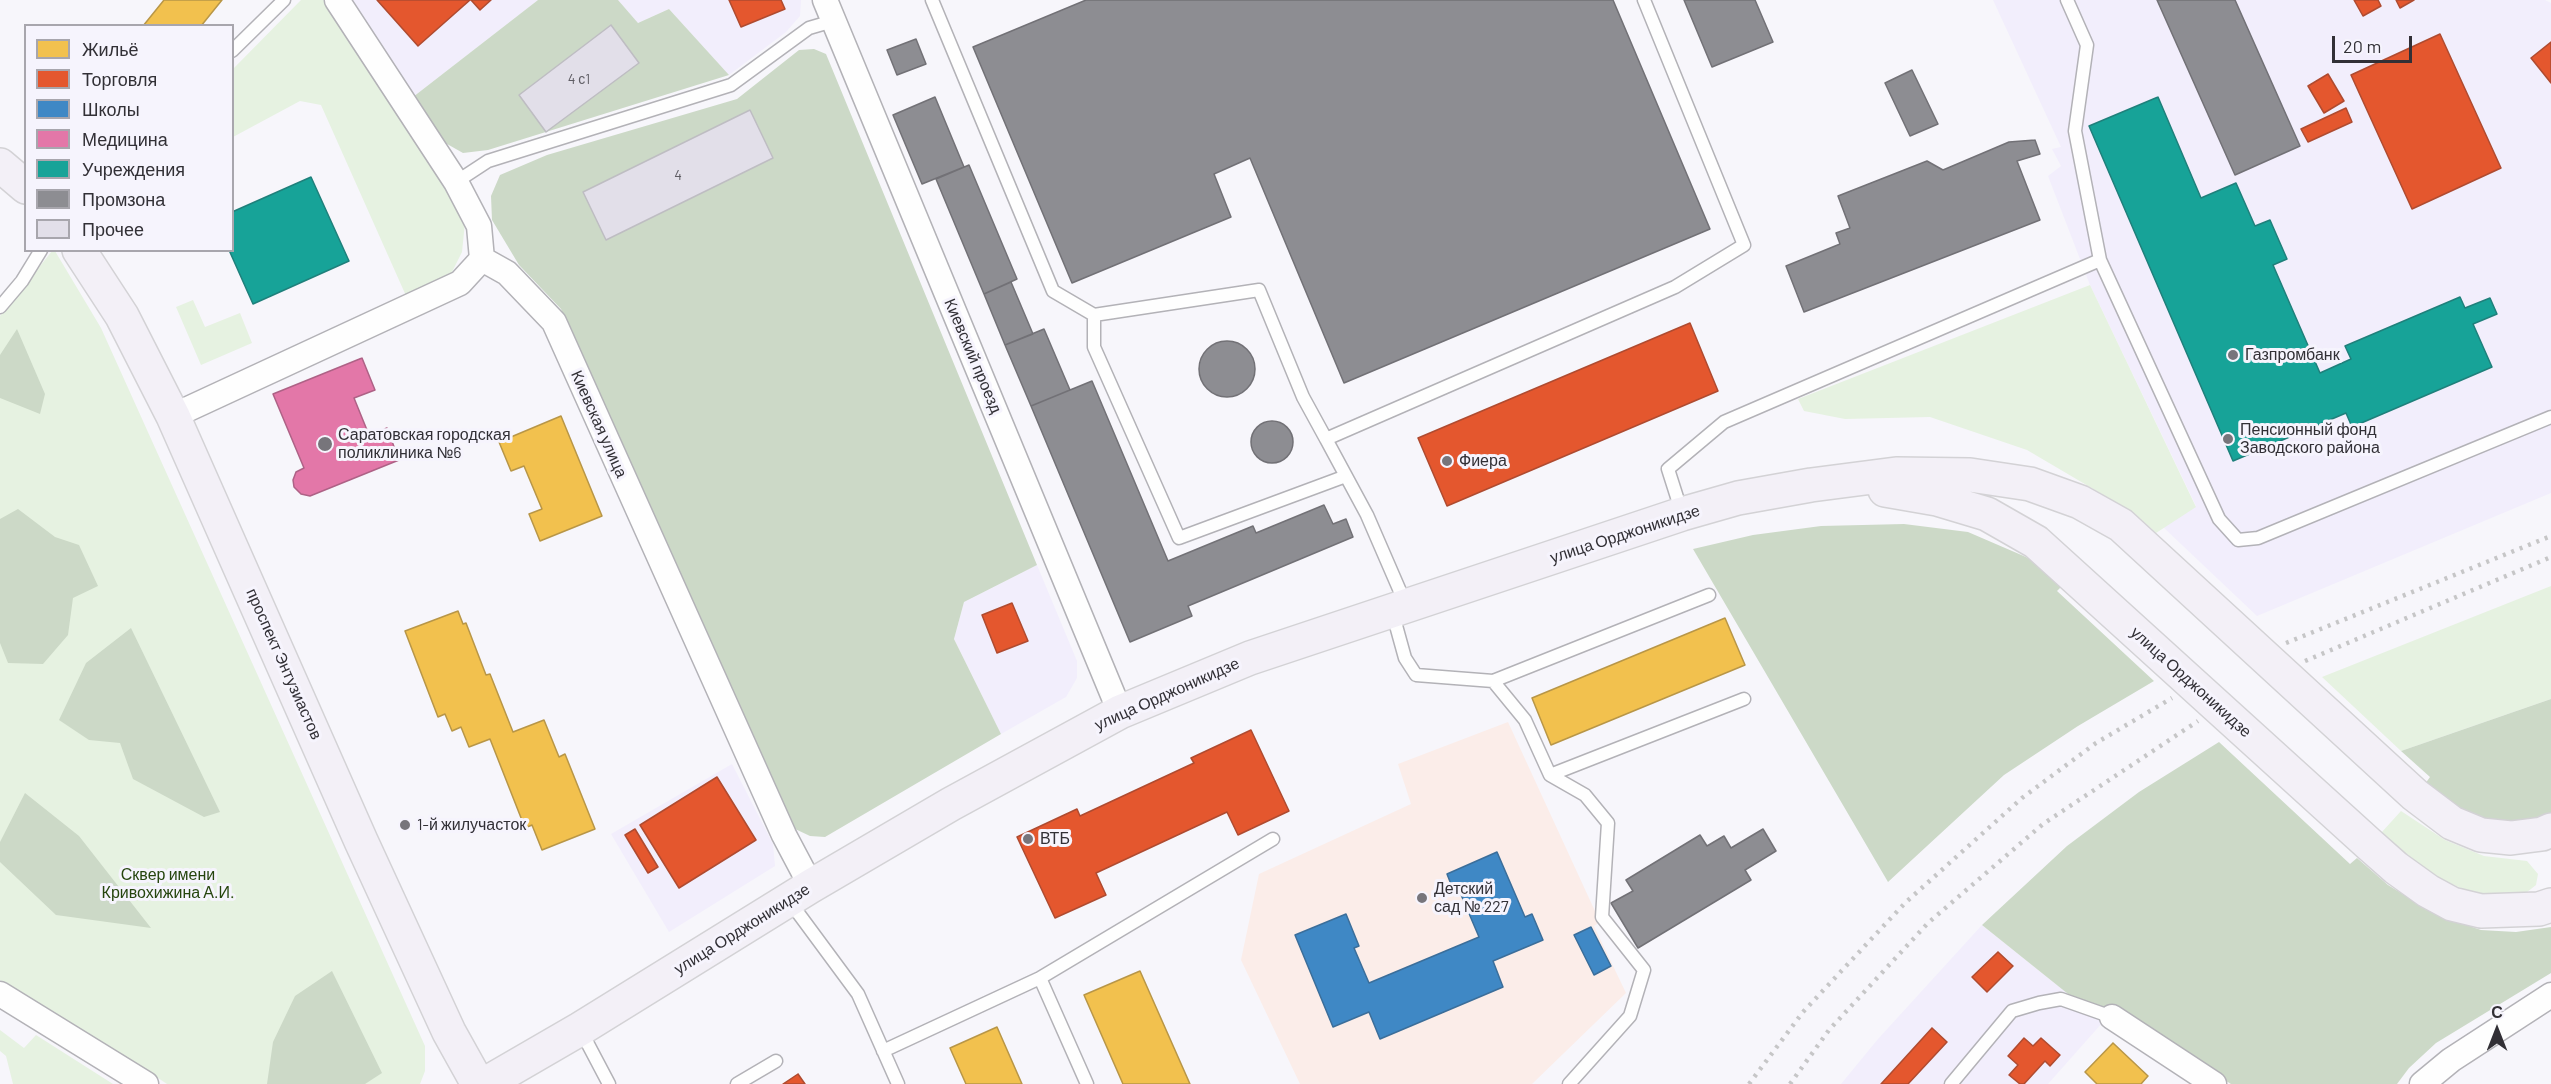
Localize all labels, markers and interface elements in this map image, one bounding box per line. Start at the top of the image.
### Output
legend [24,24,234,252]
scale bar [2335,24,2414,62]
text: 20 m [2343,35,2381,57]
text: Жильё [82,38,139,60]
text: Торговля [82,68,157,90]
house number: 4 с1 [568,71,590,87]
text: Школы [82,98,140,120]
text: Медицина [82,128,168,150]
text: Учреждения [82,158,185,180]
house number: 4 [674,167,682,183]
text: Промзона [82,188,165,210]
text: Прочее [82,218,144,240]
street label: Киевский проезд [940,296,1006,416]
place label: Газпромбанк [2245,345,2340,365]
marker: Газпромбанк [2226,348,2240,362]
street label: Киевская улица [567,367,631,481]
place label: Пенсионный фонд Заводского района [2240,420,2380,458]
place label: Саратовская городская поликлиника №6 [338,425,511,463]
marker: Пенсионный фонд Заводского района [2221,432,2235,446]
marker: Саратовская городская поликлиника №6 [316,435,334,453]
place label: Фиера [1459,451,1507,471]
marker: Фиера [1440,454,1454,468]
street label: улица Орджоникидзе [1548,501,1702,567]
street label: проспект Энтузиастов [242,586,326,742]
street label: улица Орджоникидзе [2127,623,2255,741]
street label: улица Орджоникидзе [1092,653,1242,735]
place label: 1-й жилучасток [417,815,526,835]
marker: 1-й жилучасток [398,818,412,832]
place label: ВТБ [1040,829,1070,849]
marker: ВТБ [1021,832,1035,846]
park label: Сквер имени Кривохижина А.И. [102,865,234,903]
street label: улица Орджоникидзе [671,879,813,979]
place label: Детский сад № 227 [1434,879,1509,917]
marker: Детский сад № 227 [1415,891,1429,905]
north arrow [2467,1000,2527,1060]
text: С [2491,1002,2503,1021]

